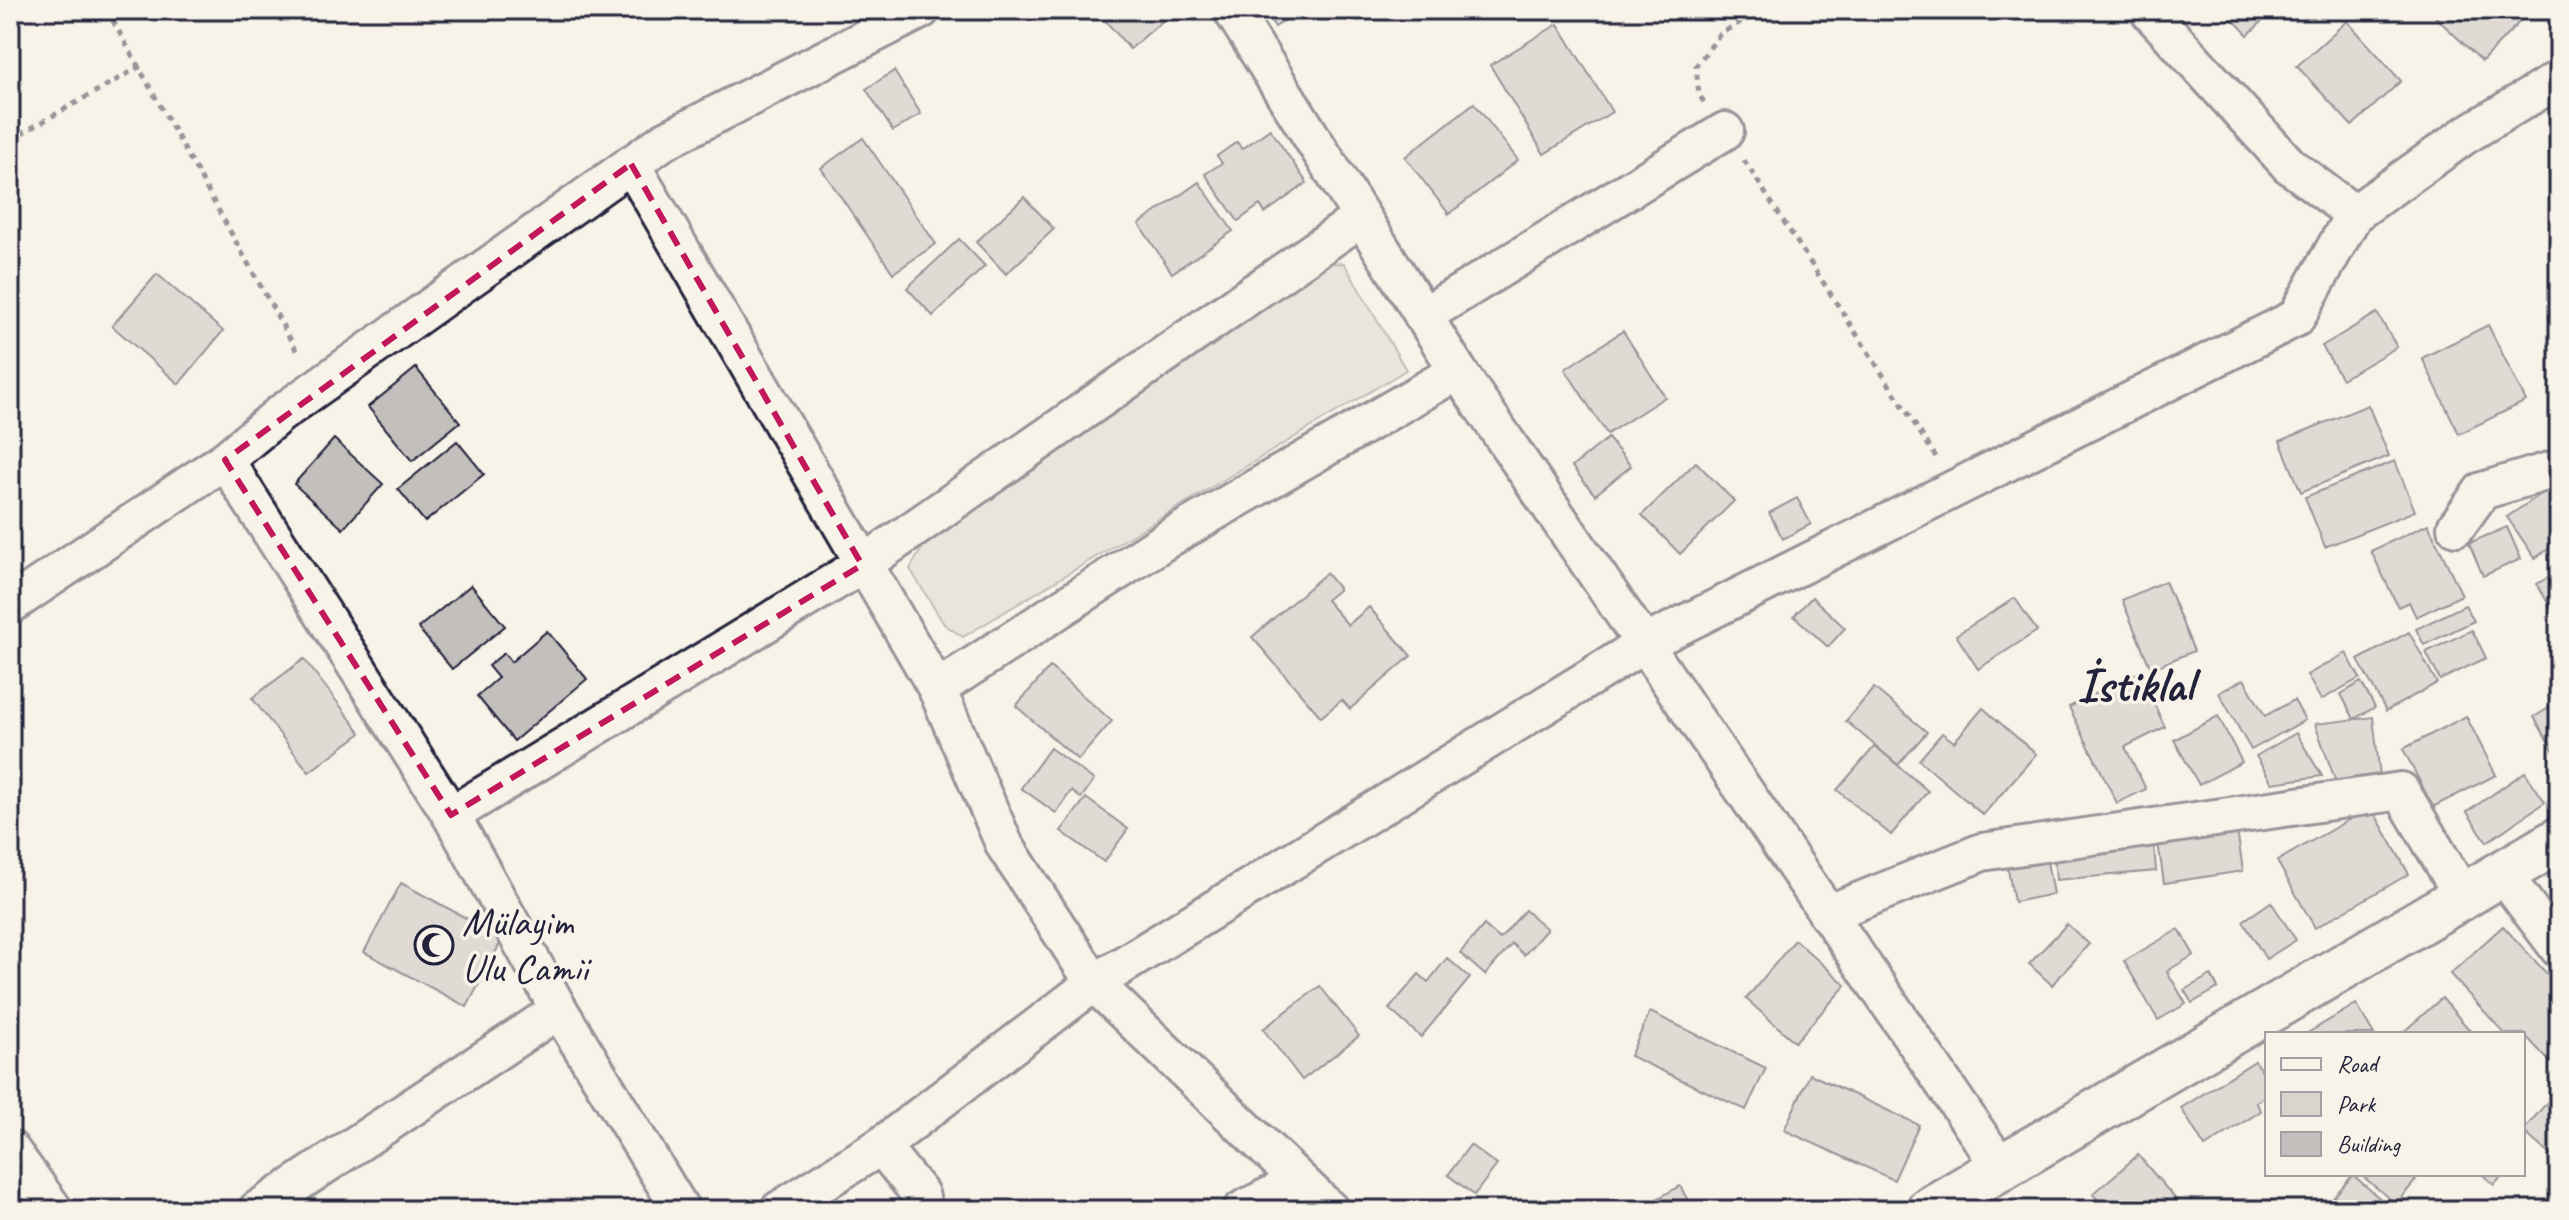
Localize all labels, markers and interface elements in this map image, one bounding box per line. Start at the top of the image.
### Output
district label: İstiklal [2077,655,2201,715]
place label: Mülayim Ulu Camii [462,897,593,993]
mosque icon: Mülayim Ulu Camii [413,924,455,966]
legend [2265,1032,2525,1176]
text: Road [2337,1049,2381,1079]
text: Park [2337,1089,2377,1119]
text: Building [2337,1129,2402,1159]

